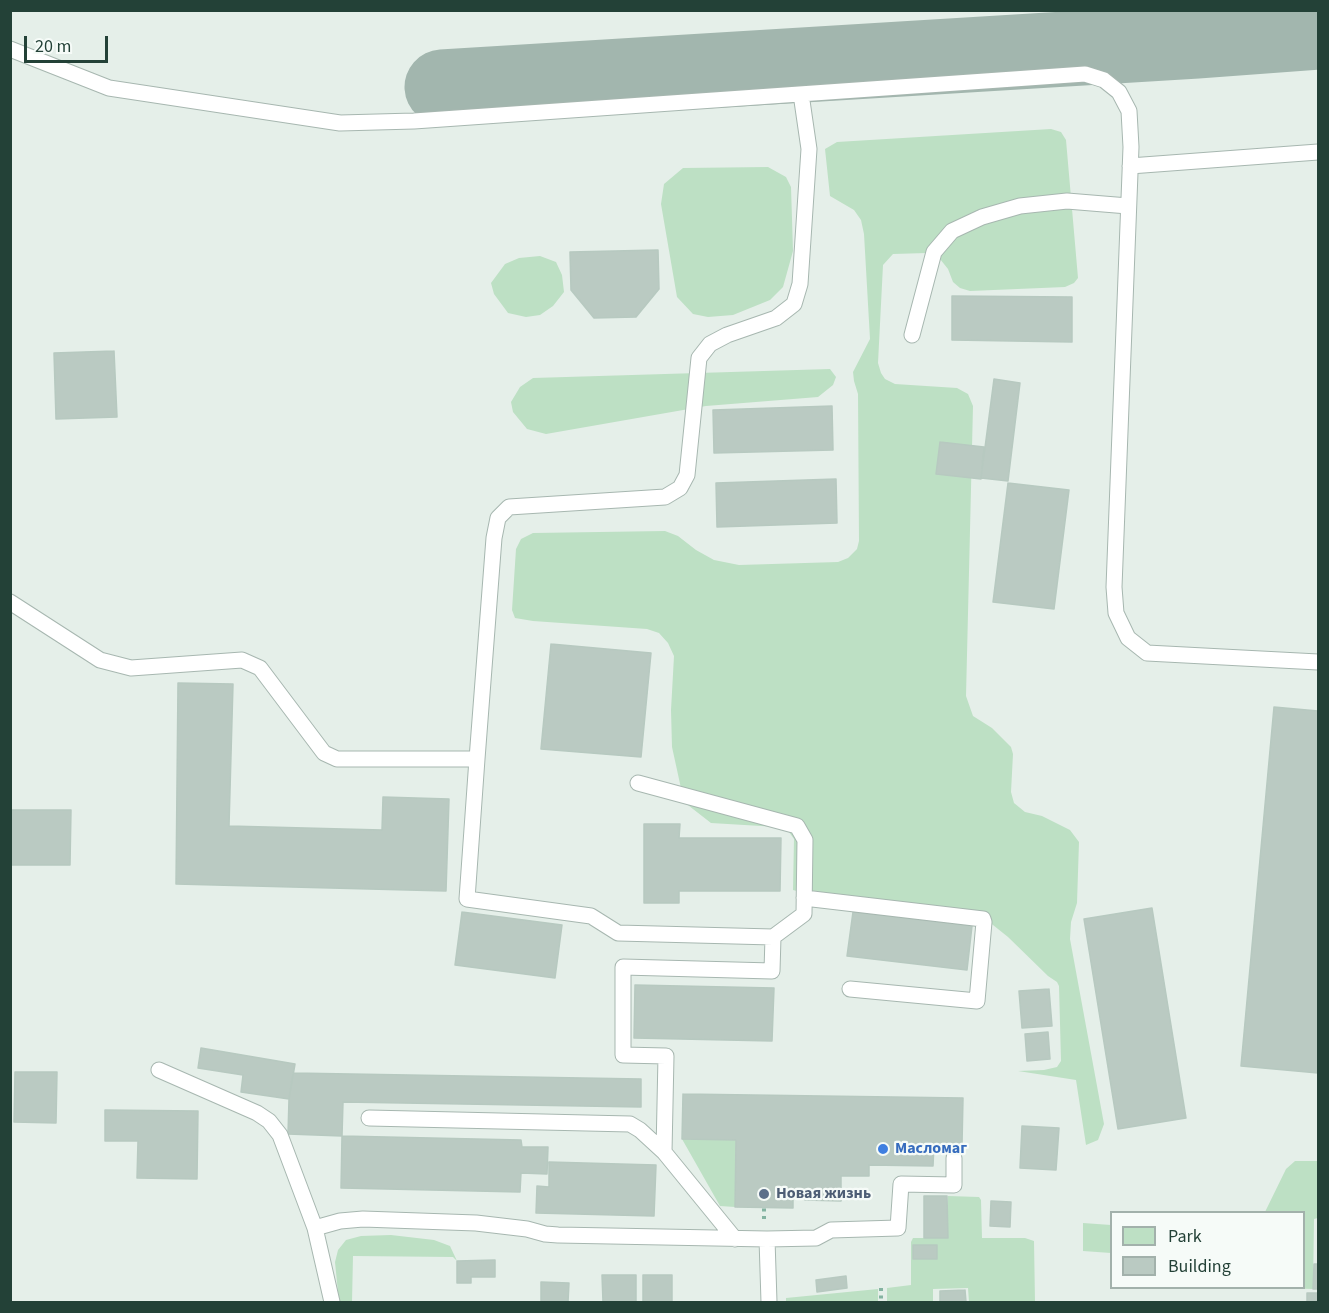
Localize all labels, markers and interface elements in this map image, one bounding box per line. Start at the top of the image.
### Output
scale bar [27,24,111,62]
text: 20 m [35,34,71,59]
place label: Масломаг [895,1139,967,1159]
marker: Масломаг [876,1142,890,1156]
place label: Новая жизнь [776,1184,871,1204]
marker: Новая жизнь [757,1187,771,1201]
legend [1110,1211,1305,1289]
text: Park [1168,1224,1202,1249]
text: Building [1168,1254,1231,1279]

